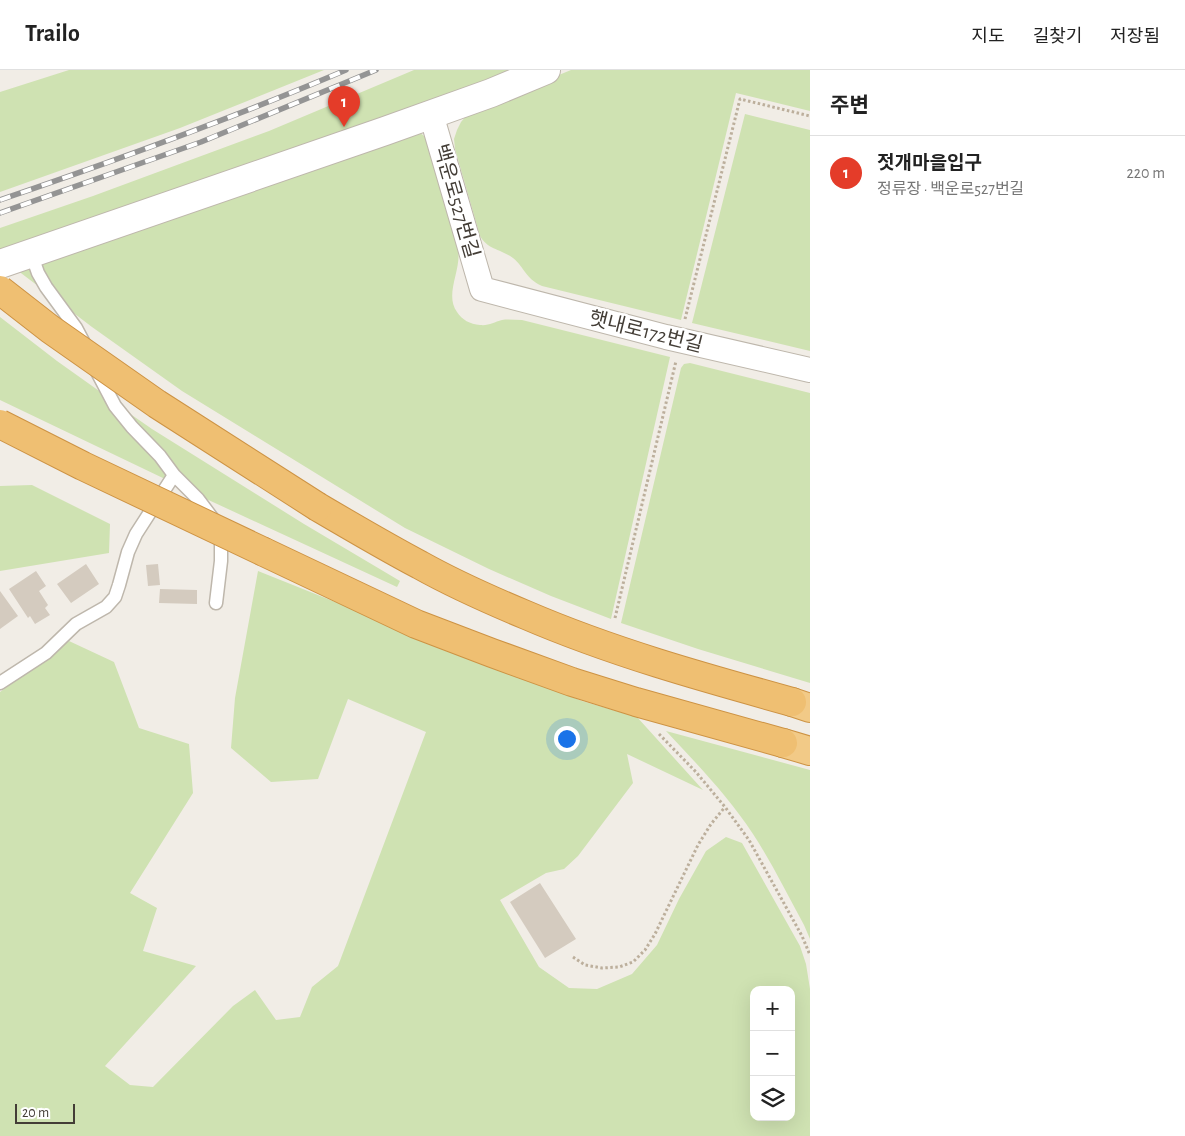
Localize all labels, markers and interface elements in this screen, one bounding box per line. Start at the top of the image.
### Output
text: Trailo [25,22,80,46]
text: 지도 [972,28,1005,46]
text: 길찾기 [1033,28,1082,46]
text: 저장됨 [1110,28,1160,46]
pin: 1 [328,86,360,127]
text: 주변 [830,95,869,116]
street label: 백운로527번길 [430,142,483,261]
text: 젓개마을입구 [877,154,982,173]
text: 1 [843,165,849,181]
text: 220 m [1127,165,1165,181]
text: 정류장 · 백운로527번길 [877,181,1024,197]
street label: 햇내로172번길 [587,307,705,356]
your location [554,726,580,752]
map controls [750,986,795,1121]
button: + [750,986,795,1031]
button: − [750,1031,795,1076]
button: layers [750,1076,795,1121]
scale bar [15,1101,75,1124]
text: 20 m [22,1106,49,1120]

